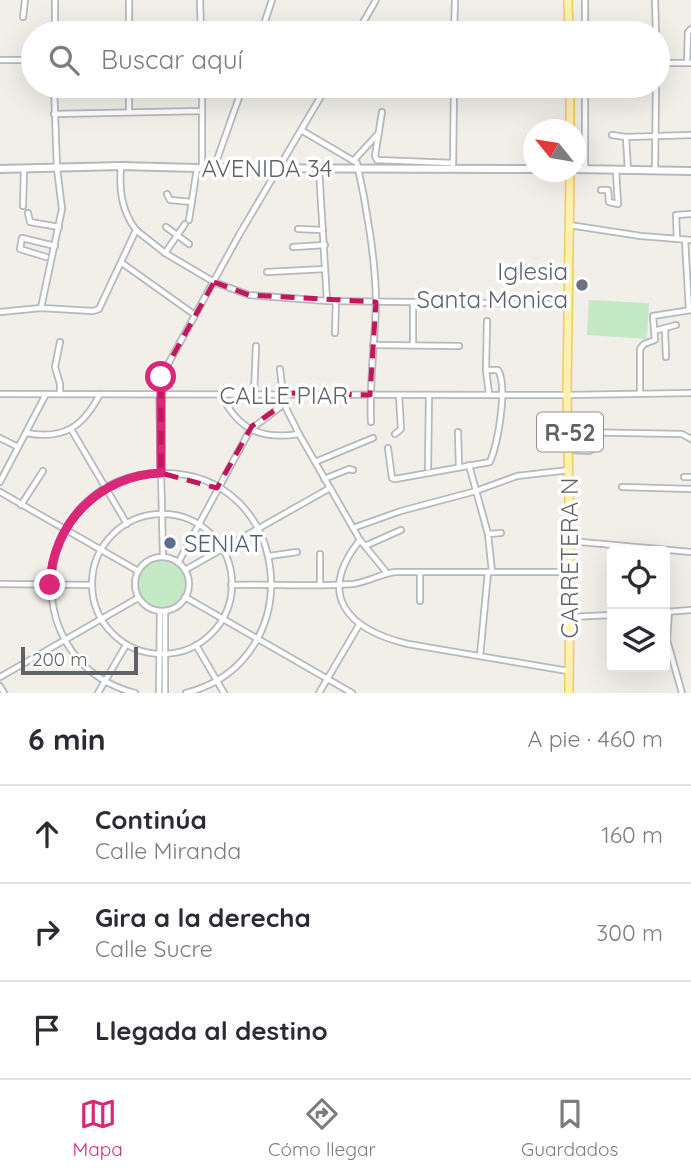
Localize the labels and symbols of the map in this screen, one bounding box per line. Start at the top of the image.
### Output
north arrow [523,119,586,182]
street label: AVENIDA 34 [202,153,332,183]
place label: Iglesia Santa Monica [417,256,568,314]
marker: Iglesia Santa Monica [574,277,590,293]
route start [145,361,176,392]
street label: CALLE PIAR [220,380,348,410]
road number: R-52 [537,412,603,452]
street label: CARRETERA N [554,478,584,638]
place label: SENIAT [184,528,263,558]
marker: SENIAT [162,535,178,551]
route end [34,569,65,600]
scale bar [21,644,138,676]

